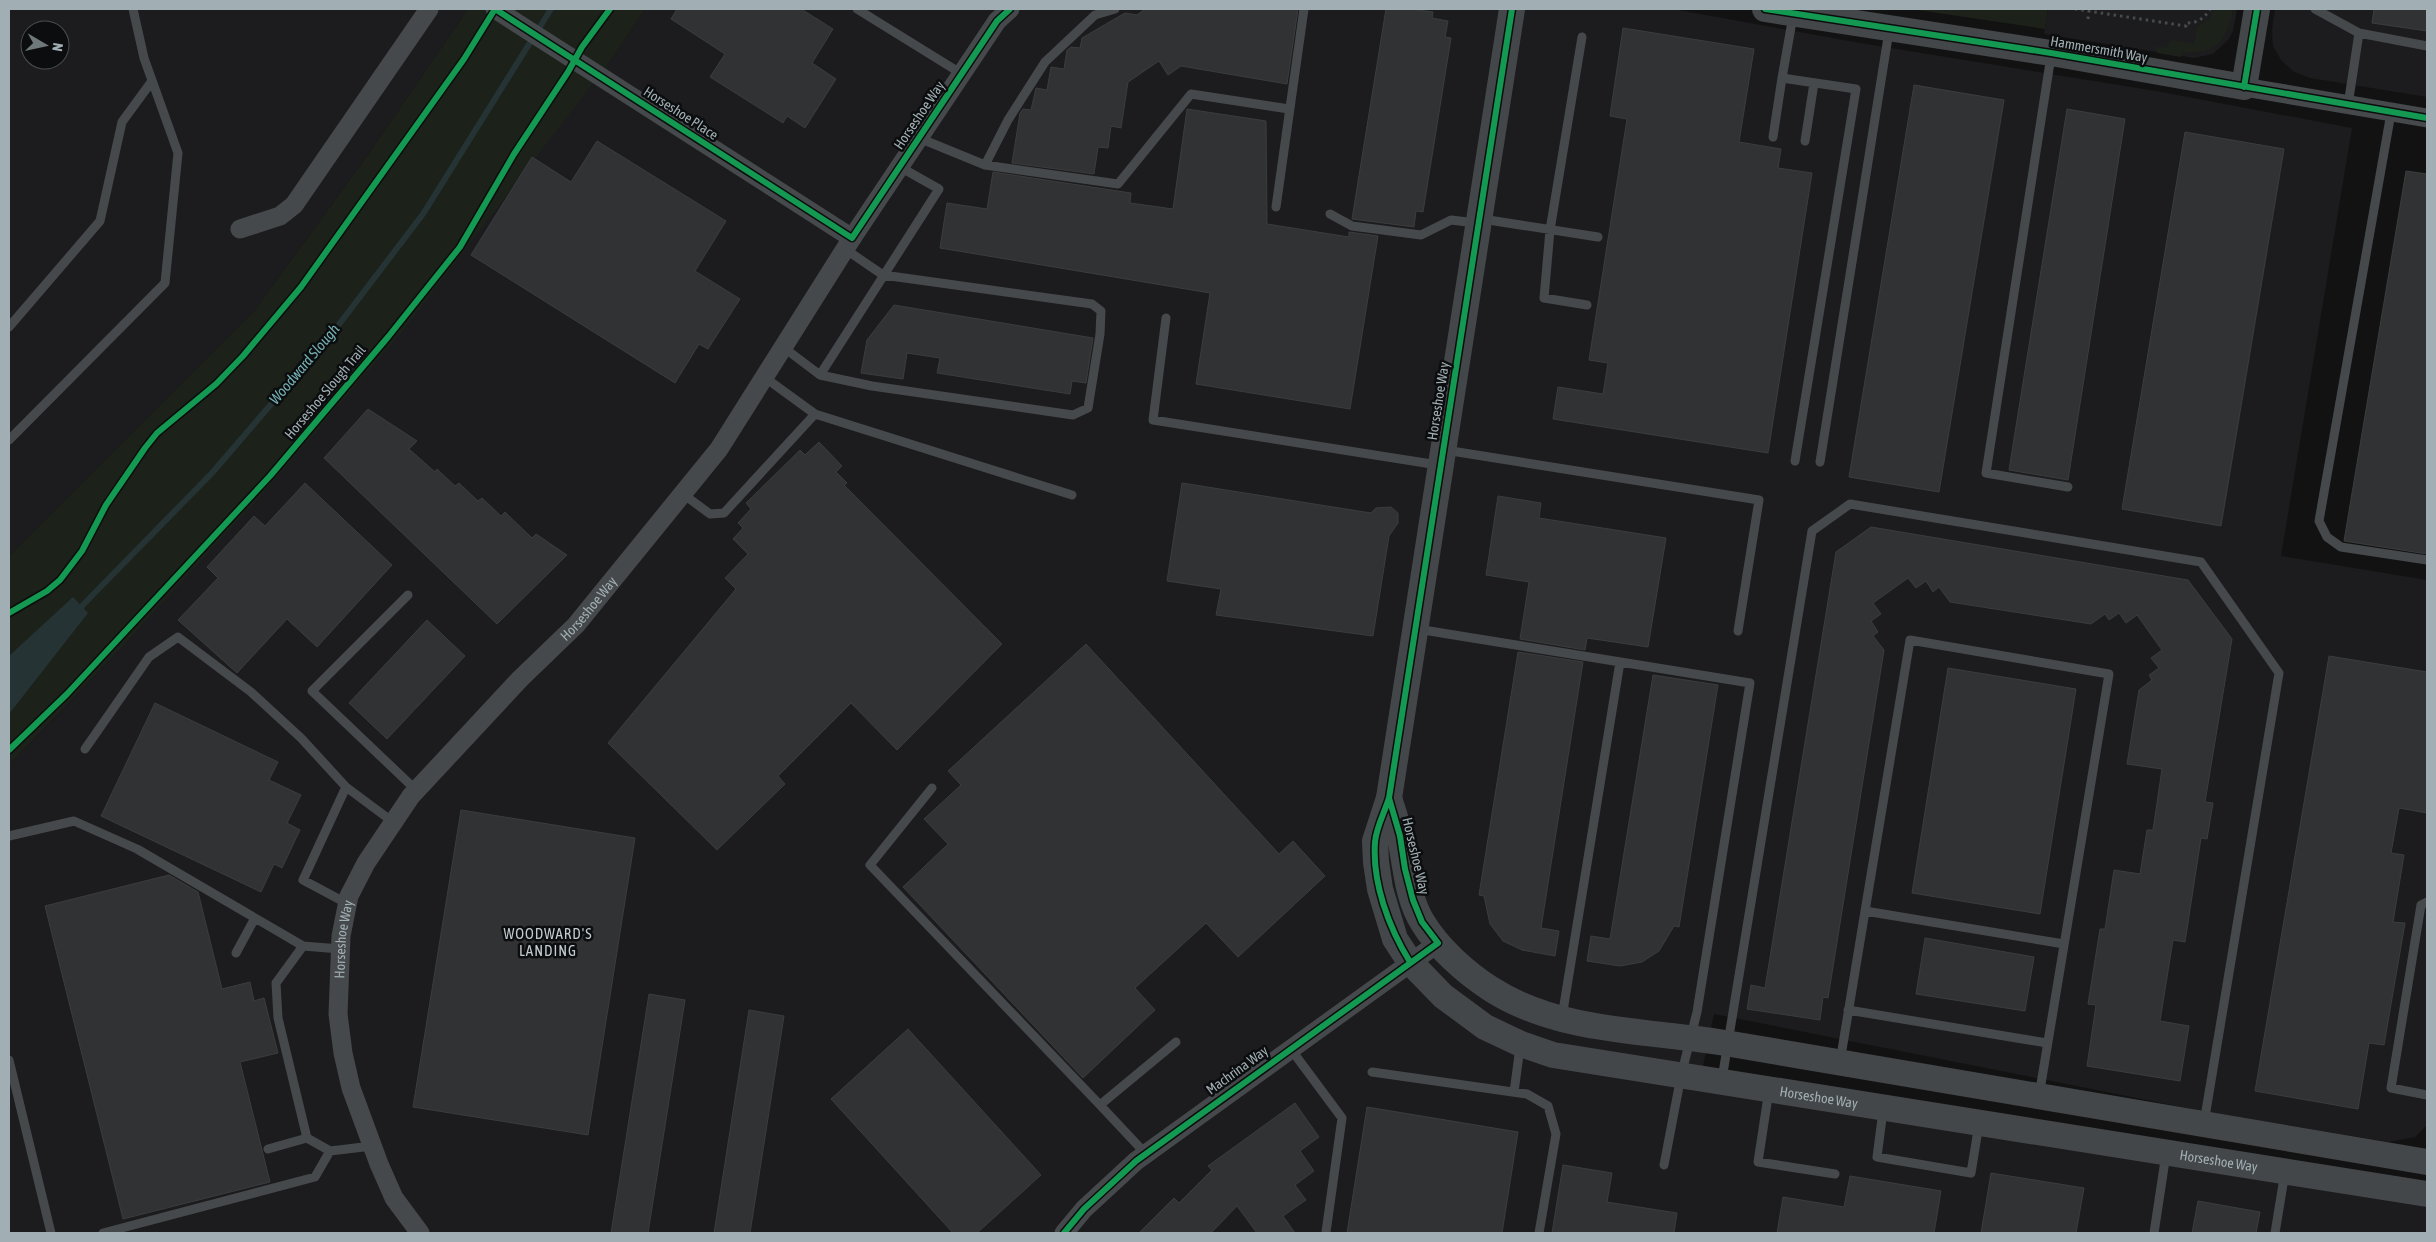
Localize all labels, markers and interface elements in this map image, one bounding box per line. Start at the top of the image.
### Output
north arrow [20,20,70,70]
street label: Hammersmith Way [2049,33,2149,65]
text: N [49,42,66,52]
street label: Horseshoe Way [890,78,948,152]
street label: Horseshoe Place [641,83,721,143]
water label: Woodward Slough [266,321,342,407]
street label: Horseshoe Slough Trail [281,342,369,442]
street label: Horseshoe Way [1424,361,1452,441]
street label: Horseshoe Way [557,573,620,644]
street label: Horseshoe Way [1399,816,1433,896]
street label: Horseshoe Way [331,899,356,979]
district label: WOODWARD'S LANDING [503,925,593,959]
street label: Machrina Way [1203,1042,1271,1098]
street label: Horseshoe Way [1779,1083,1859,1111]
street label: Horseshoe Way [2178,1147,2259,1175]

